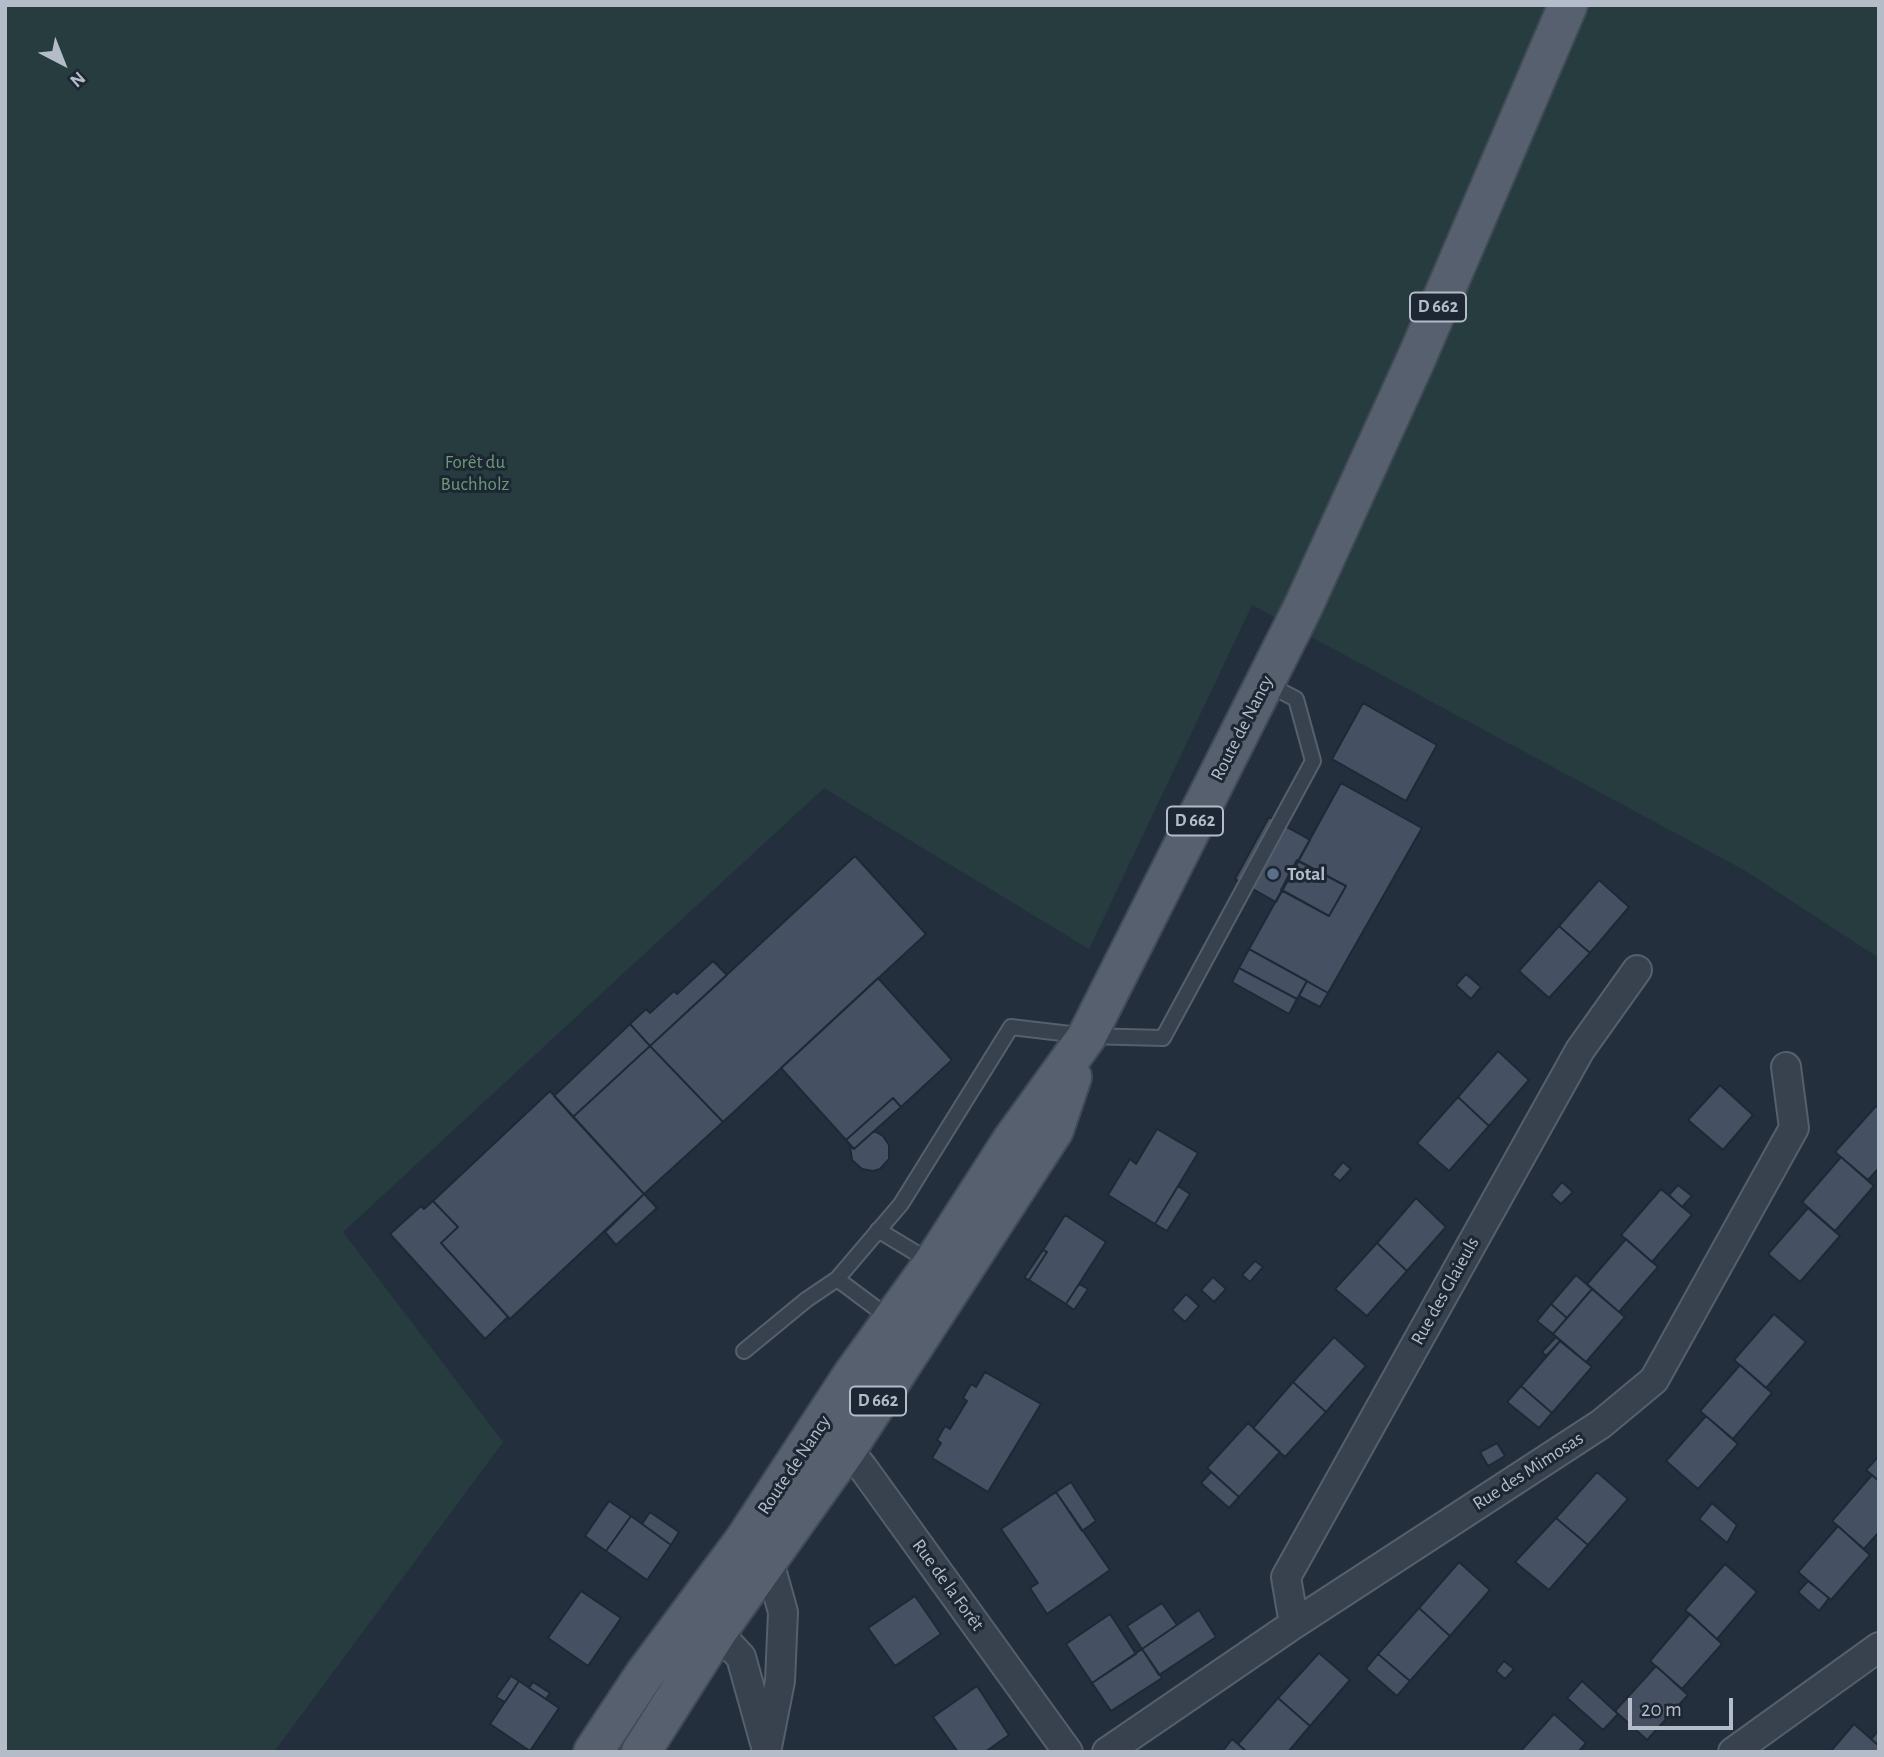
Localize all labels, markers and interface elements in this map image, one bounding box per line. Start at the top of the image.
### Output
north arrow [28,28,98,98]
text: N [66,67,89,90]
road number: D 662 [1410,292,1466,321]
park label: Forêt du Buchholz [441,451,509,495]
street label: Route de Nancy [1206,672,1278,784]
road number: D 662 [1167,806,1223,836]
place label: Total [1287,863,1325,885]
marker: Total [1265,866,1281,882]
street label: Rue des Glaieuls [1406,1233,1484,1349]
road number: D 662 [850,1386,906,1416]
street label: Route de Nancy [752,1411,836,1519]
street label: Rue des Mimosas [1468,1427,1588,1515]
street label: Rue de la Forêt [907,1535,989,1635]
scale bar [1632,1684,1737,1728]
text: 20 m [1641,1699,1682,1720]

